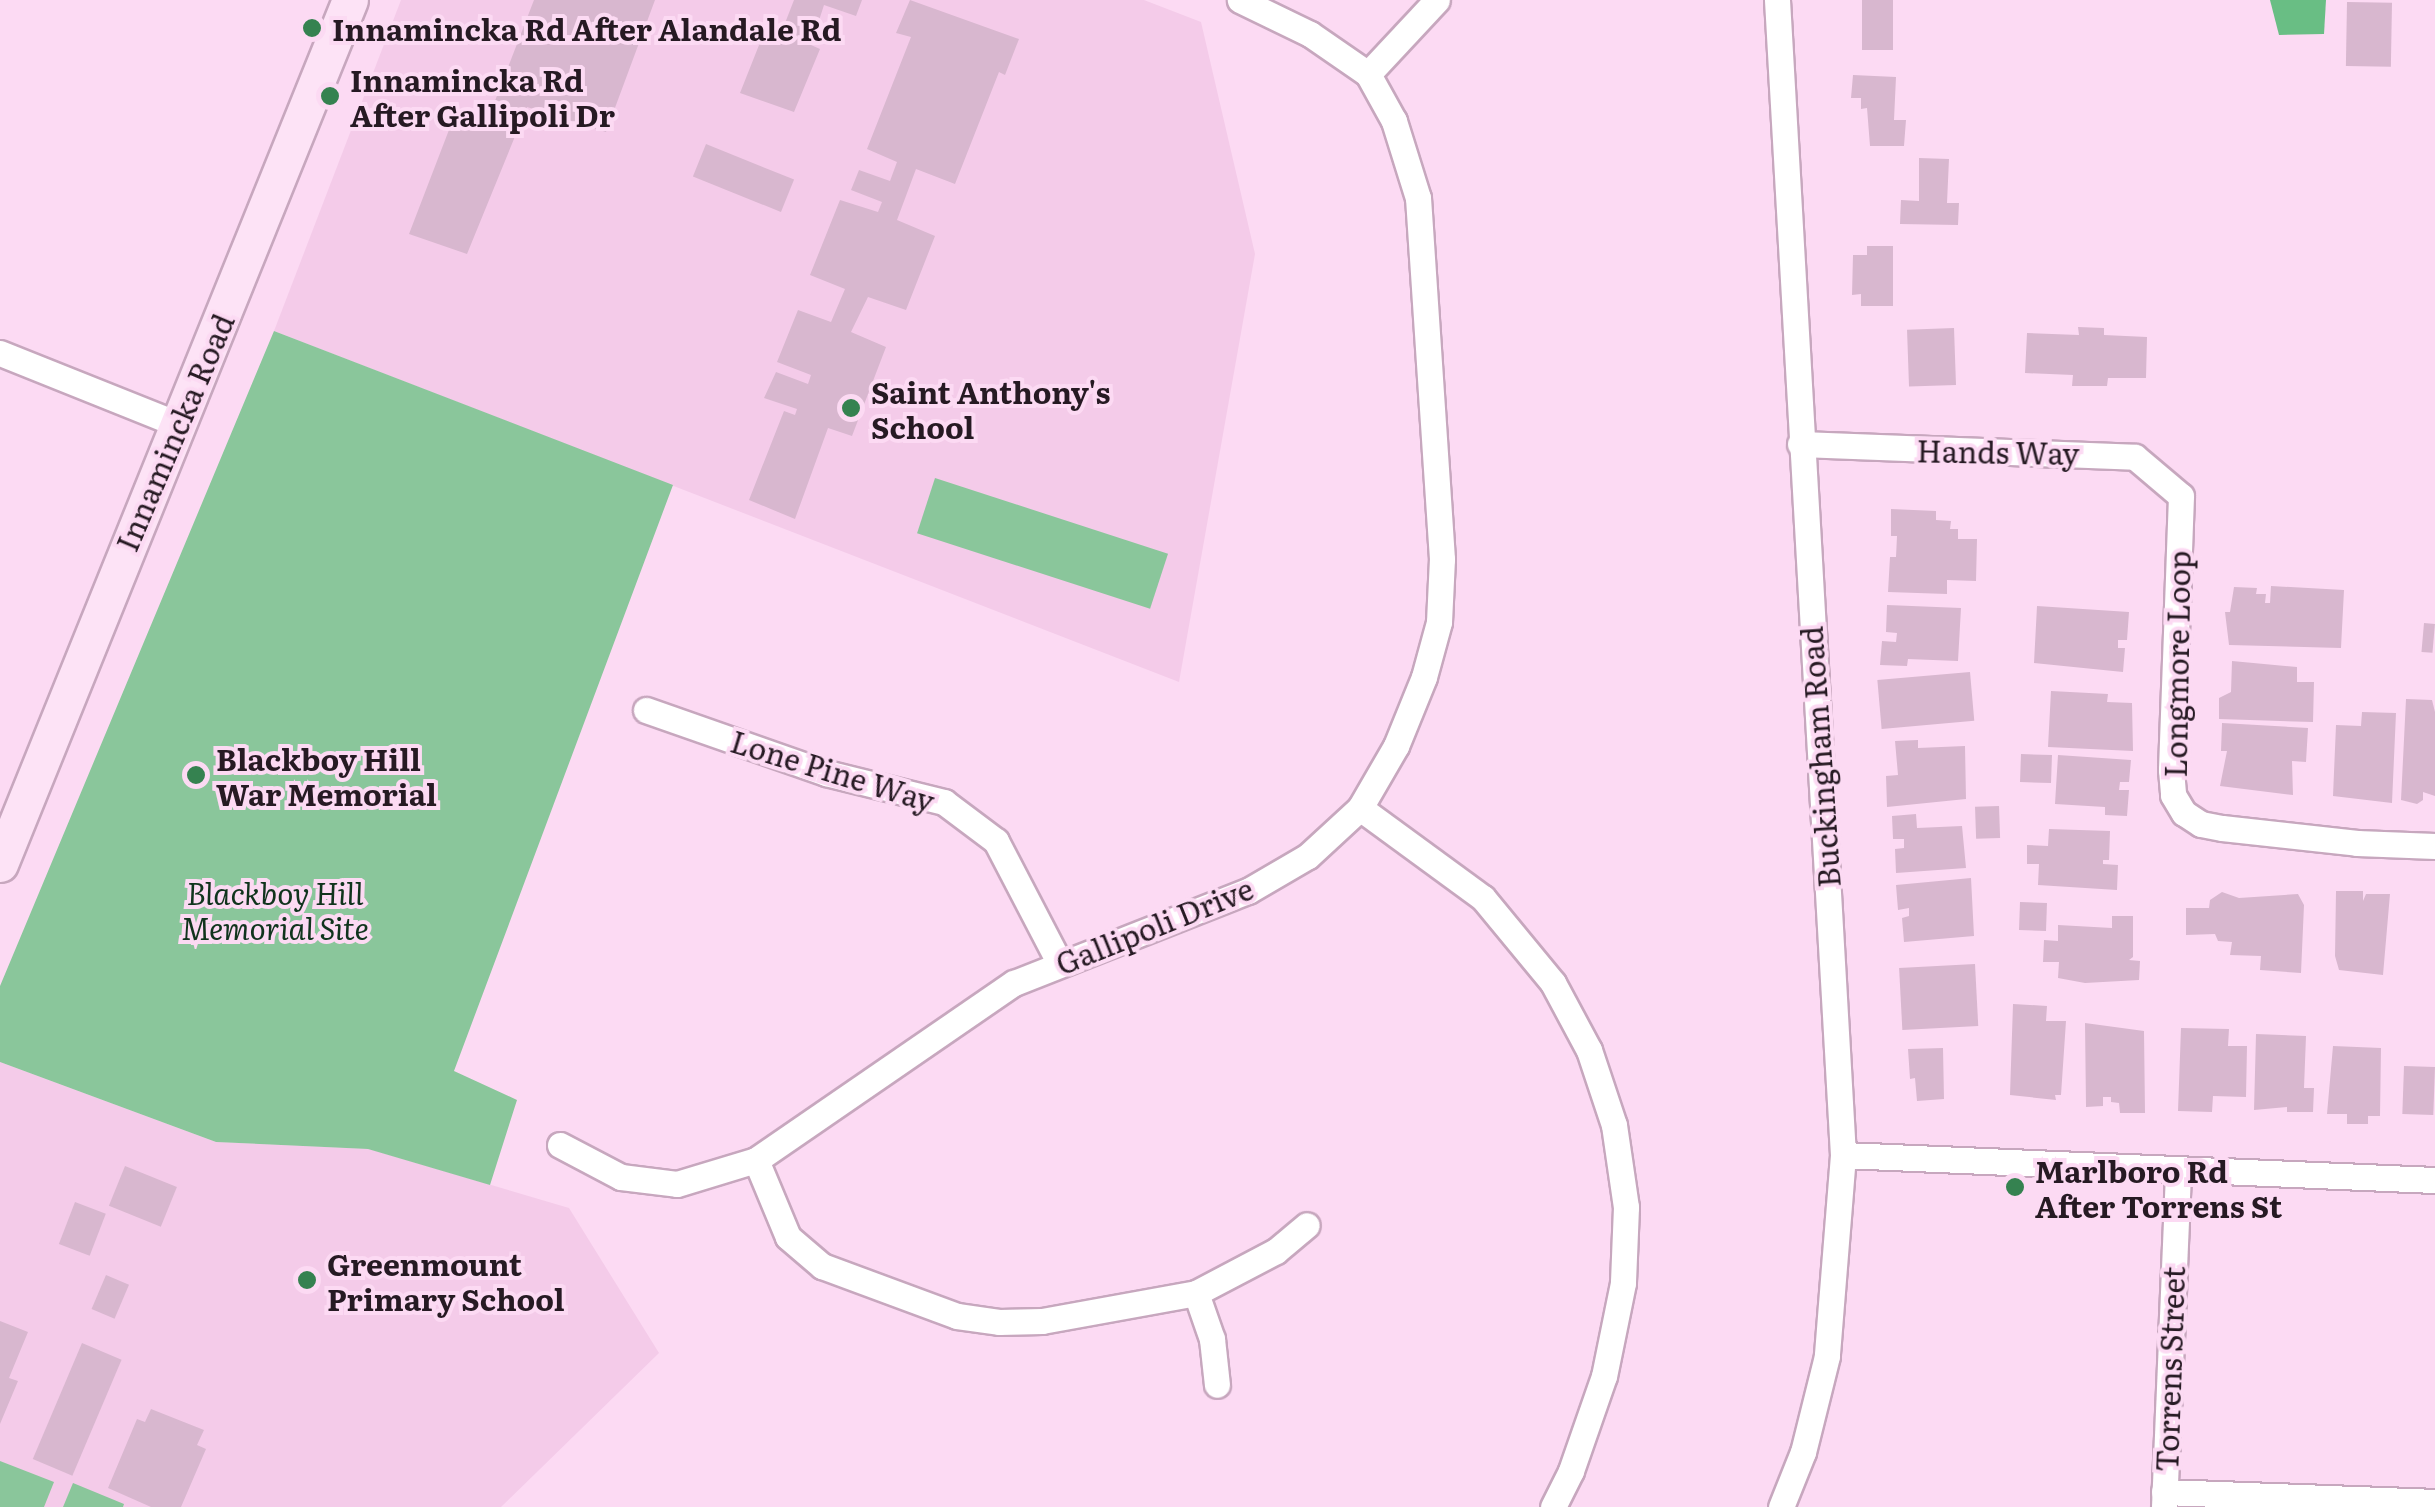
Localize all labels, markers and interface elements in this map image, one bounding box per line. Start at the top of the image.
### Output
place label: Innamincka Rd After Alandale Rd [332,10,841,46]
marker: Innamincka Rd After Alandale Rd [301,17,323,39]
place label: Innamincka Rd After Gallipoli Dr [350,61,615,132]
marker: Innamincka Rd After Gallipoli Dr [319,85,341,107]
street label: Innamincka Road [108,308,240,556]
place label: Saint Anthony's School [871,373,1110,444]
marker: Saint Anthony's School [840,397,862,419]
street label: Hands Way [1916,432,2080,470]
street label: Longmore Loop [2156,550,2196,778]
street label: Buckingham Road [1792,625,1846,889]
street label: Lone Pine Way [727,722,939,818]
place label: Blackboy Hill War Memorial [216,740,437,810]
marker: Blackboy Hill War Memorial [185,764,207,786]
street label: Gallipoli Drive [1050,869,1258,981]
park label: Blackboy Hill Memorial Site [181,874,369,944]
place label: Marlboro Rd After Torrens St [2035,1152,2282,1222]
marker: Marlboro Rd After Torrens St [2004,1176,2026,1198]
place label: Greenmount Primary School [327,1245,565,1316]
street label: Torrens Street [2147,1266,2191,1472]
marker: Greenmount Primary School [296,1269,318,1291]

